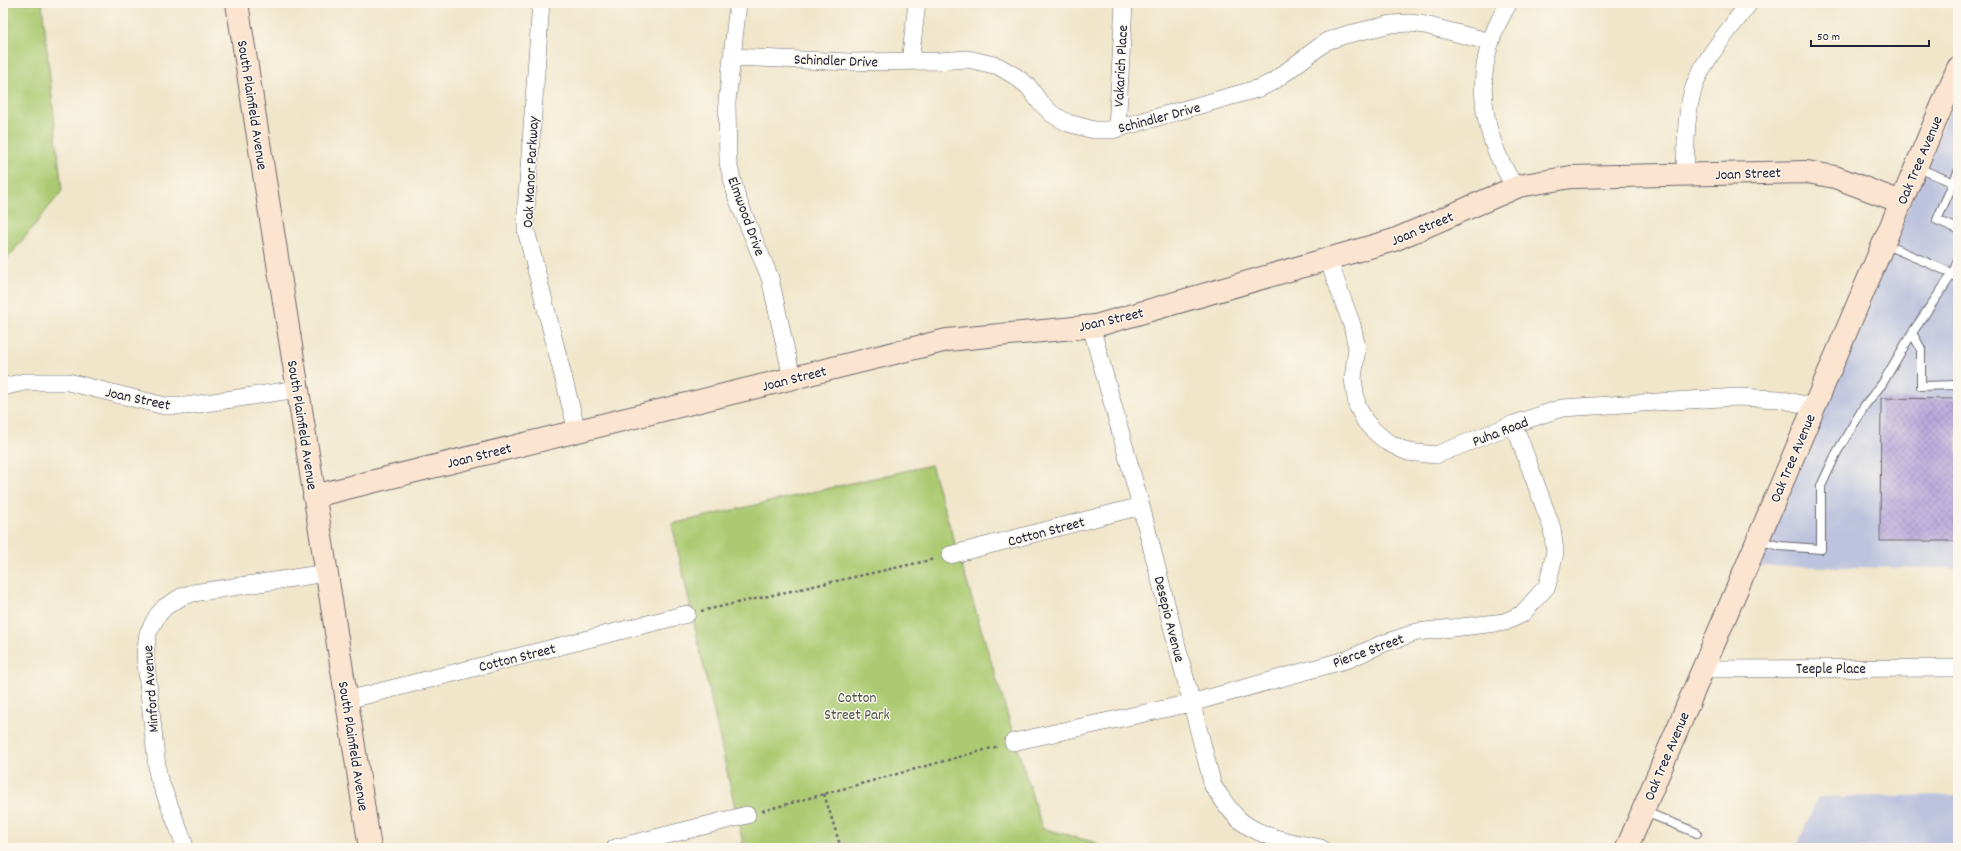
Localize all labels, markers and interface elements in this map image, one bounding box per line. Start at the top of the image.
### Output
scale bar [1811,22,1929,48]
street label: Vakarich Place [1109,24,1135,108]
text: 50 m [1817,29,1840,46]
street label: South Plainfield Avenue [230,39,272,172]
street label: Schindler Drive [793,50,879,74]
street label: Schindler Drive [1116,97,1203,140]
street label: Oak Tree Avenue [1892,113,1950,209]
street label: Oak Manor Parkway [518,115,546,229]
street label: Joan Street [1715,163,1782,187]
street label: Elmwood Drive [721,174,770,260]
street label: Joan Street [1388,207,1458,253]
street label: Joan Street [1077,303,1147,339]
street label: South Plainfield Avenue [280,359,322,492]
street label: Joan Street [760,361,830,399]
street label: Joan Street [103,382,173,418]
street label: Oak Tree Avenue [1765,411,1823,507]
street label: Puha Road [1469,412,1532,454]
street label: Joan Street [445,438,515,476]
street label: Cotton Street [1006,512,1088,554]
street label: Desepio Avenue [1147,574,1189,665]
street label: Pierce Street [1330,629,1408,675]
street label: Cotton Street [477,639,559,679]
street label: Minford Avenue [138,644,166,733]
street label: Teeple Place [1796,659,1866,681]
street label: South Plainfield Avenue [331,680,373,813]
park label: Cotton Street Park [824,688,890,727]
street label: Oak Tree Avenue [1639,709,1697,805]

